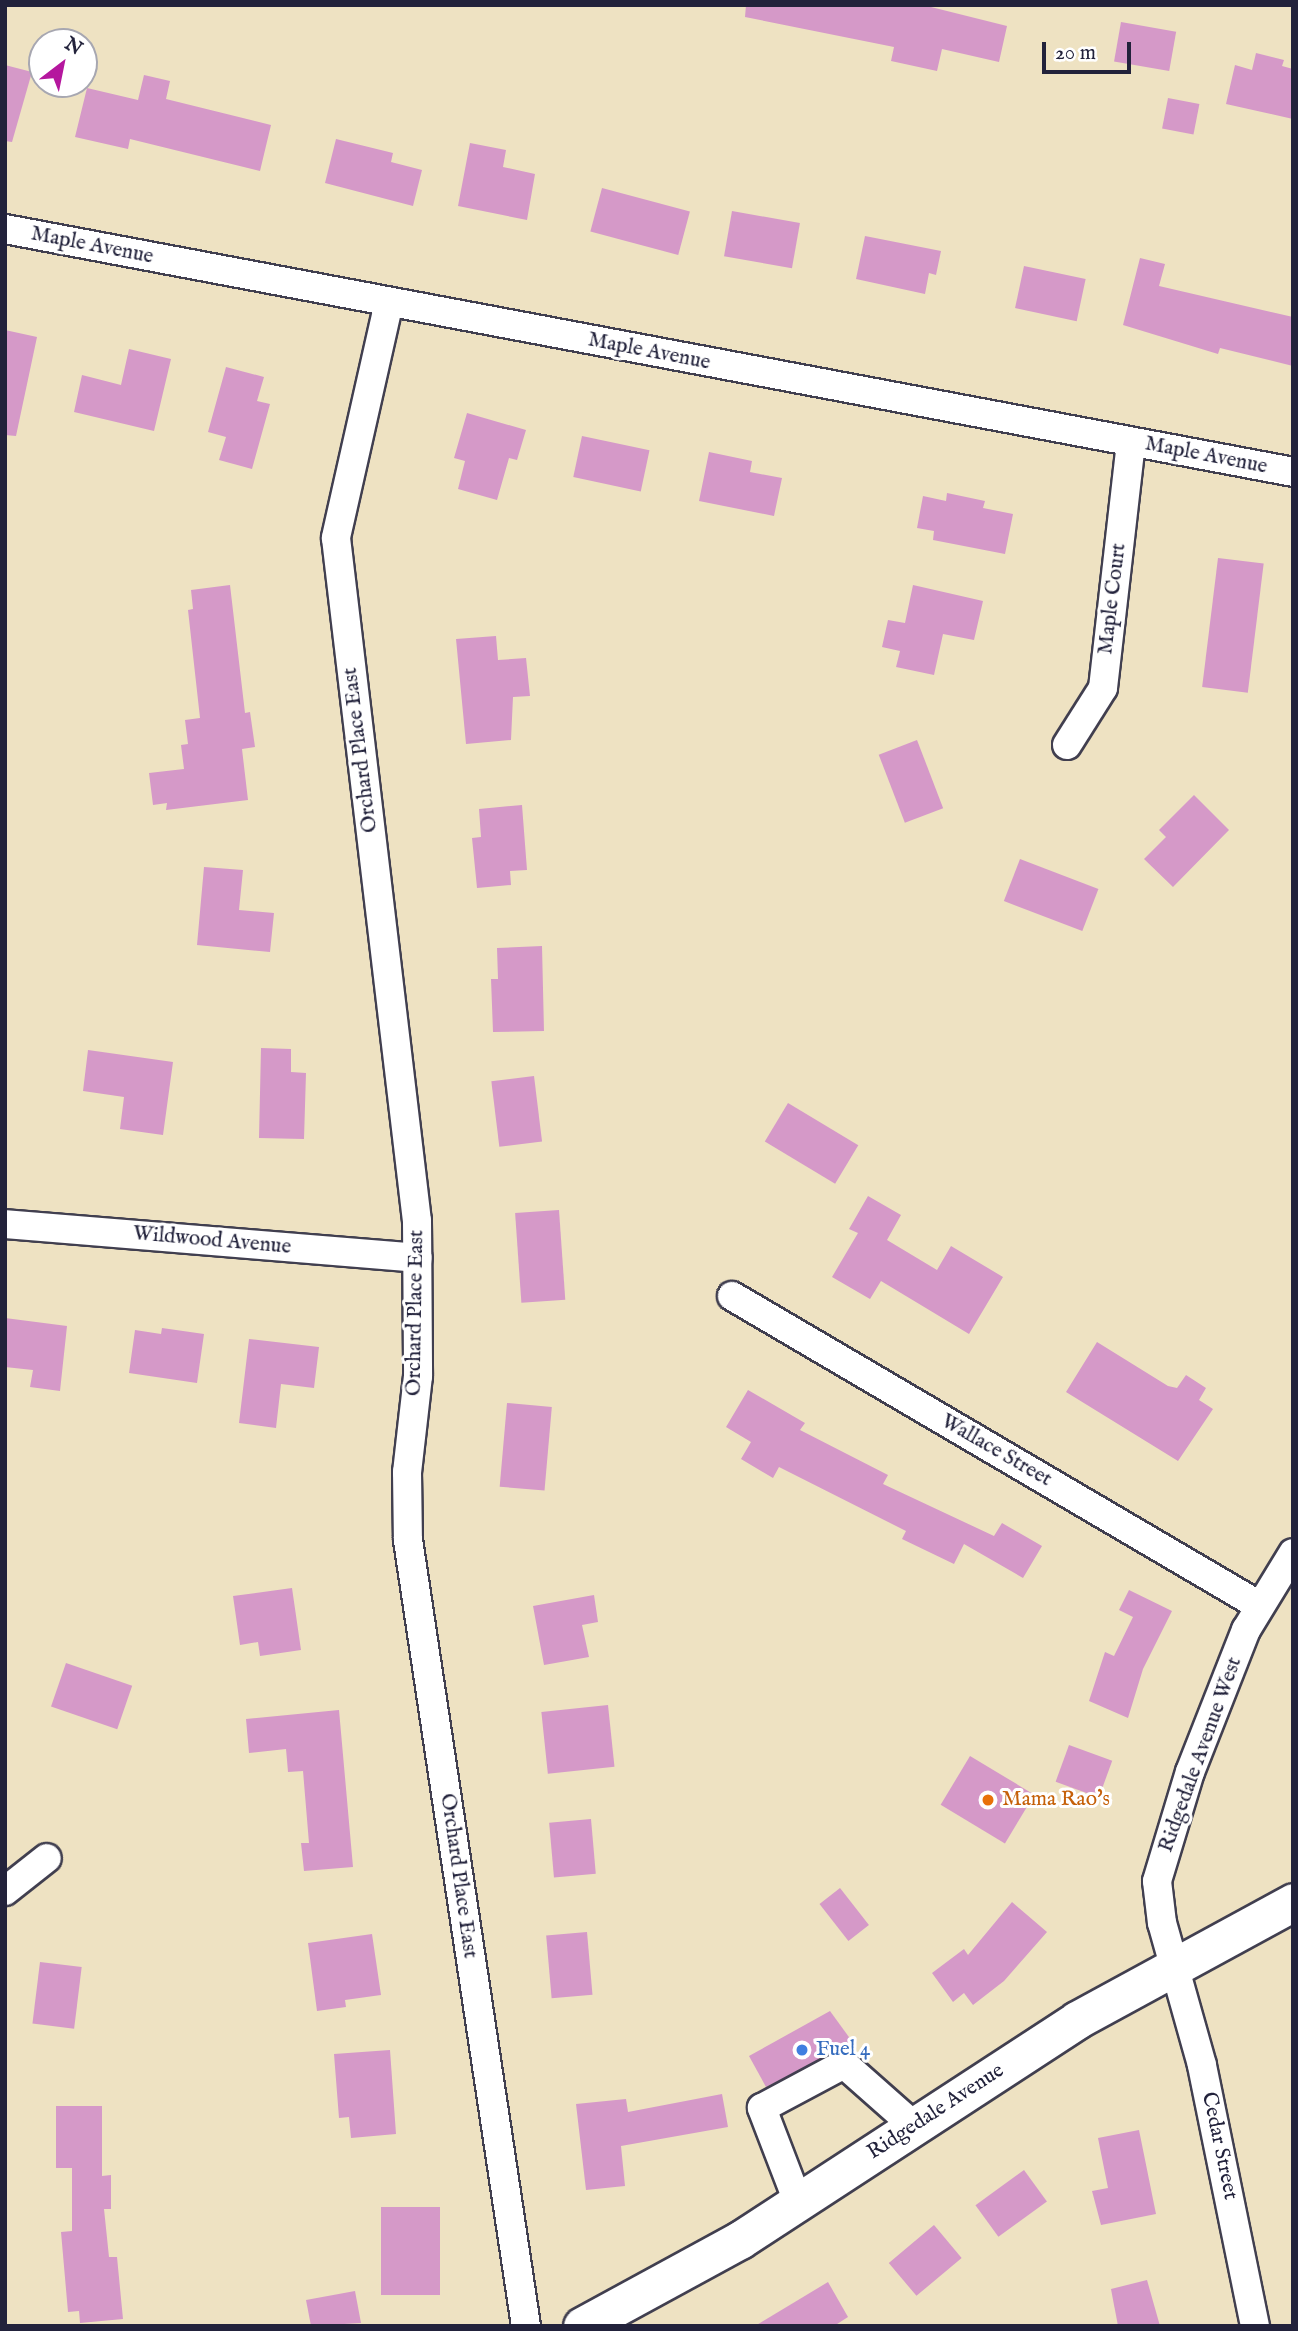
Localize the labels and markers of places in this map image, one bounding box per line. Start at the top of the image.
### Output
place label: Mama Rao's [1002,1787,1110,1813]
marker: Mama Rao's [980,1792,996,1808]
place label: Fuel 4 [816,2037,870,2063]
marker: Fuel 4 [794,2042,810,2058]

